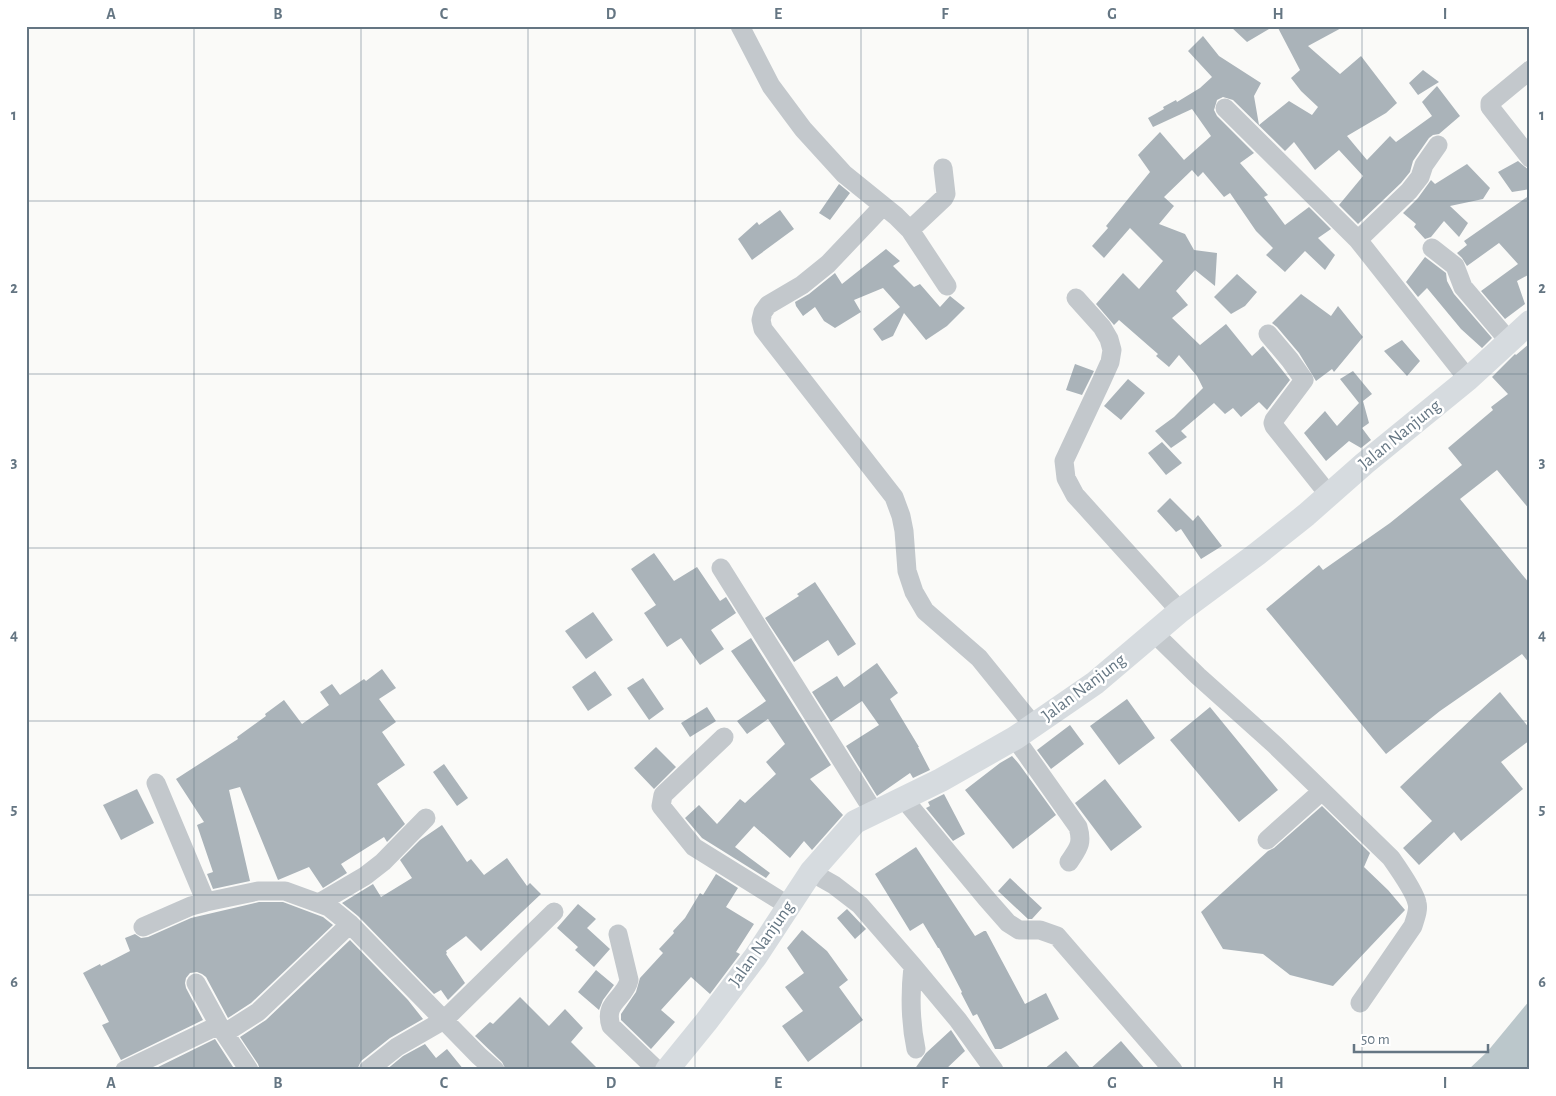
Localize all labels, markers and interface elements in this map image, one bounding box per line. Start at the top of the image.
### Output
text: A [106,6,116,22]
text: B [273,6,283,22]
text: C [440,6,449,22]
text: D [606,6,617,22]
text: E [774,6,782,22]
text: F [941,6,949,22]
text: G [1107,6,1117,22]
text: H [1272,6,1284,22]
text: I [1443,6,1447,22]
text: 1 [11,107,17,123]
text: 1 [1539,107,1545,123]
text: 2 [10,280,18,296]
text: 2 [1538,280,1546,296]
street label: Jalan Nanjung [1356,397,1445,473]
text: 3 [11,454,18,470]
text: 3 [1539,454,1546,470]
text: 4 [10,627,18,643]
text: 4 [1538,627,1546,643]
street label: Jalan Nanjung [1039,651,1129,725]
text: 5 [11,801,18,817]
text: 5 [1539,801,1546,817]
street label: Jalan Nanjung [726,898,798,990]
text: 6 [10,974,18,990]
text: 6 [1538,974,1546,990]
scale bar [1354,1021,1487,1053]
text: 50 m [1361,1032,1390,1047]
text: A [106,1075,116,1091]
text: B [273,1075,283,1091]
text: C [440,1075,449,1091]
text: D [606,1075,617,1091]
text: E [774,1075,782,1091]
text: F [941,1075,949,1091]
text: G [1107,1075,1117,1091]
text: H [1272,1075,1284,1091]
text: I [1443,1075,1447,1091]

